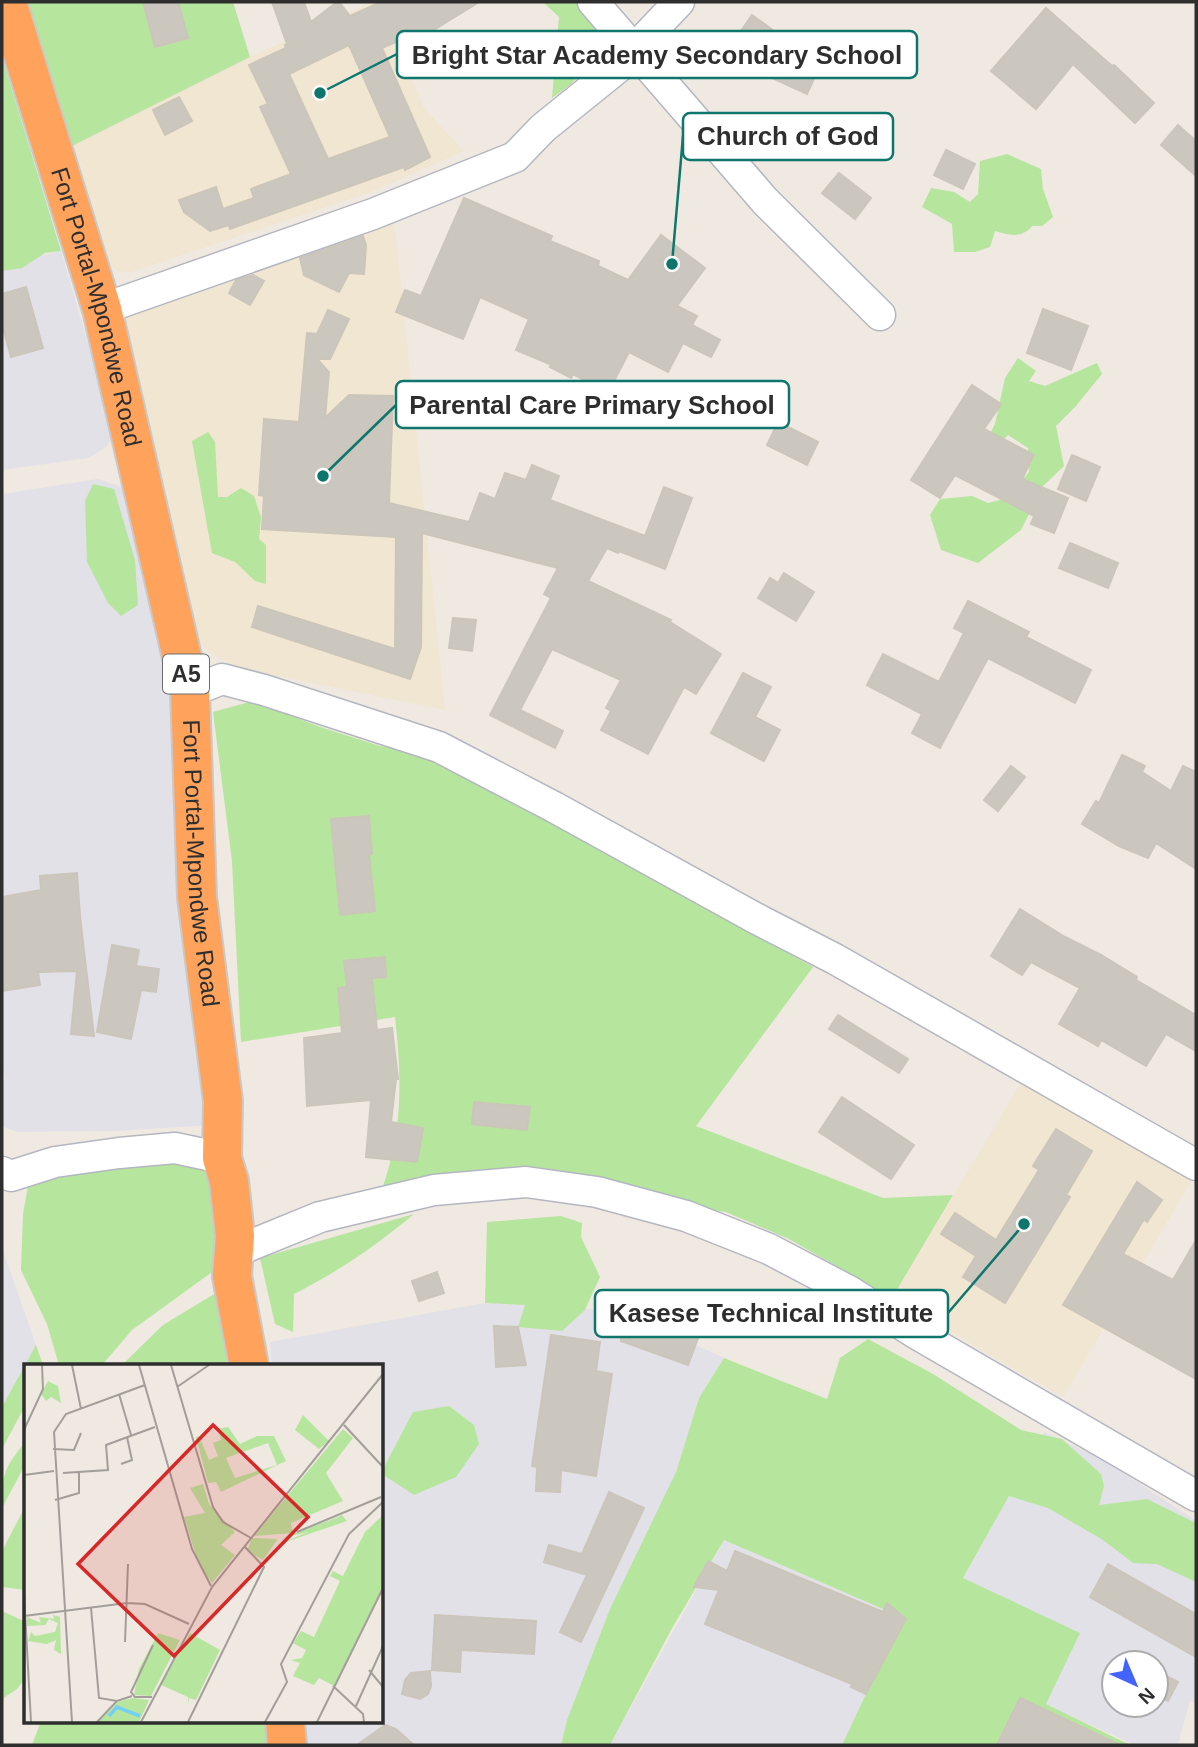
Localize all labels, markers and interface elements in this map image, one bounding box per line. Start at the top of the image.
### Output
callout: Bright Star Academy Secondary School [397,31,917,78]
text: Bright Star Academy Secondary School [412,40,902,70]
callout: Church of God [683,113,893,160]
text: Church of God [697,121,879,151]
street label: Fort Portal-Mpondwe Road [46,164,147,449]
callout: Parental Care Primary School [396,381,789,428]
text: Parental Care Primary School [409,390,775,420]
road number: A5 [163,654,209,694]
street label: Fort Portal-Mpondwe Road [178,719,225,1008]
callout: Kasese Technical Institute [595,1290,948,1337]
text: Kasese Technical Institute [609,1298,933,1328]
inset map [24,1364,383,1722]
north arrow [1100,1649,1170,1719]
text: N [1134,1684,1159,1708]

